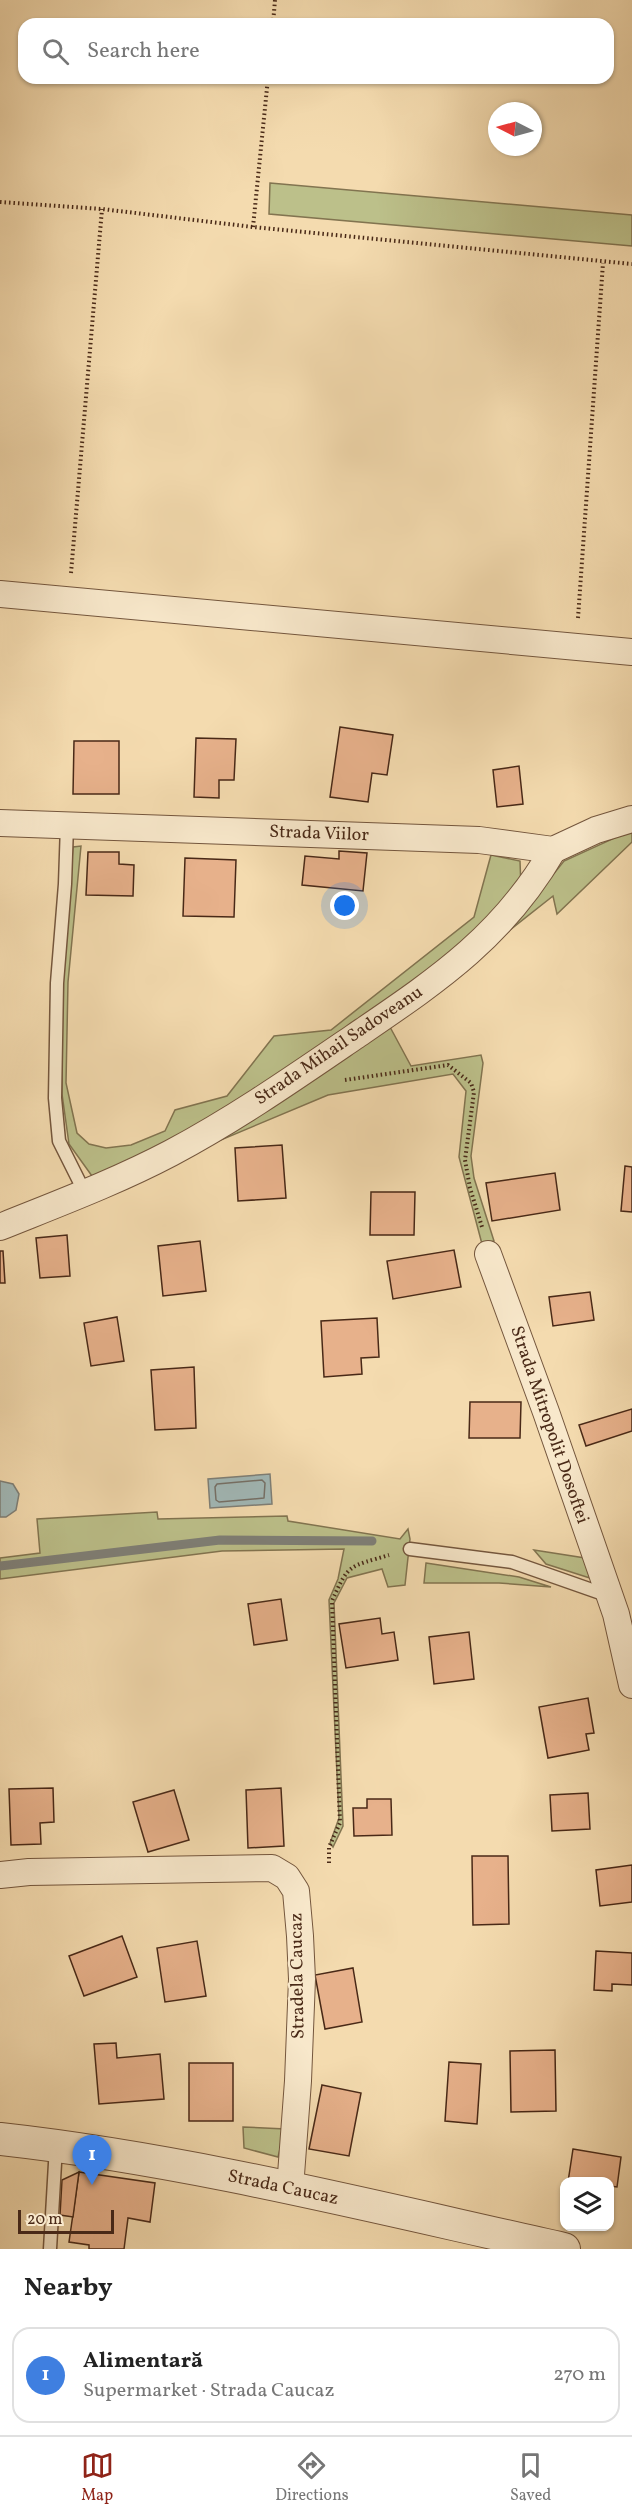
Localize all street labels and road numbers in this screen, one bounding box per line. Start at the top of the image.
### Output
street label: Strada Viilor [269,820,370,848]
street label: Strada Mihail Sadoveanu [250,980,428,1112]
street label: Strada Mitropolit Dosoftei [503,1323,595,1527]
street label: Stradela Caucaz [284,1913,312,2039]
street label: Strada Caucaz [225,2164,341,2212]

